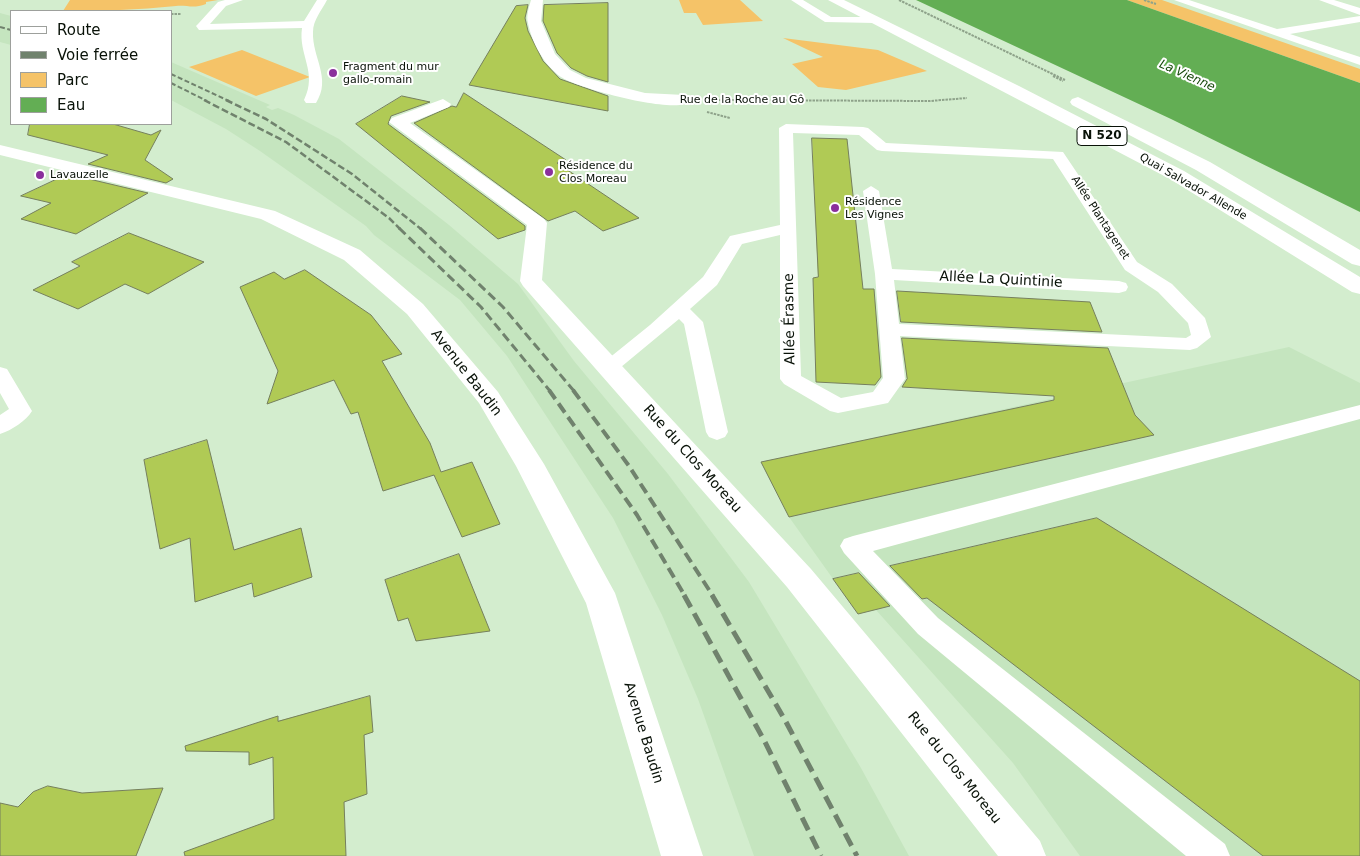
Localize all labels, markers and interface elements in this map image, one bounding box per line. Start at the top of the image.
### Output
legend [10,10,172,125]
text: Route [57,21,101,39]
text: Voie ferrée [57,46,138,64]
water label: La Vienne [1157,57,1217,95]
place label: Fragment du mur gallo-romain [343,60,439,86]
marker: Fragment du mur gallo-romain [327,67,339,79]
text: Parc [57,71,89,89]
street label: Rue de la Roche au Gô [680,93,804,107]
text: Eau [57,96,85,114]
road number: N 520 [1077,126,1127,146]
street label: Quai Salvador Allende [1137,151,1249,223]
place label: Résidence du Clos Moreau [559,159,633,185]
marker: Résidence du Clos Moreau [543,166,555,178]
place label: Lavauzelle [50,168,109,182]
marker: Lavauzelle [34,169,46,181]
street label: Allée Plantagenet [1068,174,1132,262]
place label: Résidence Les Vignes [845,195,904,221]
marker: Résidence Les Vignes [829,202,841,214]
street label: Allée La Quintinie [939,268,1063,292]
street label: Allée Érasme [781,273,799,365]
street label: Avenue Baudin [427,326,505,420]
street label: Rue du Clos Moreau [639,402,745,516]
street label: Avenue Baudin [620,680,666,786]
street label: Rue du Clos Moreau [904,709,1004,827]

